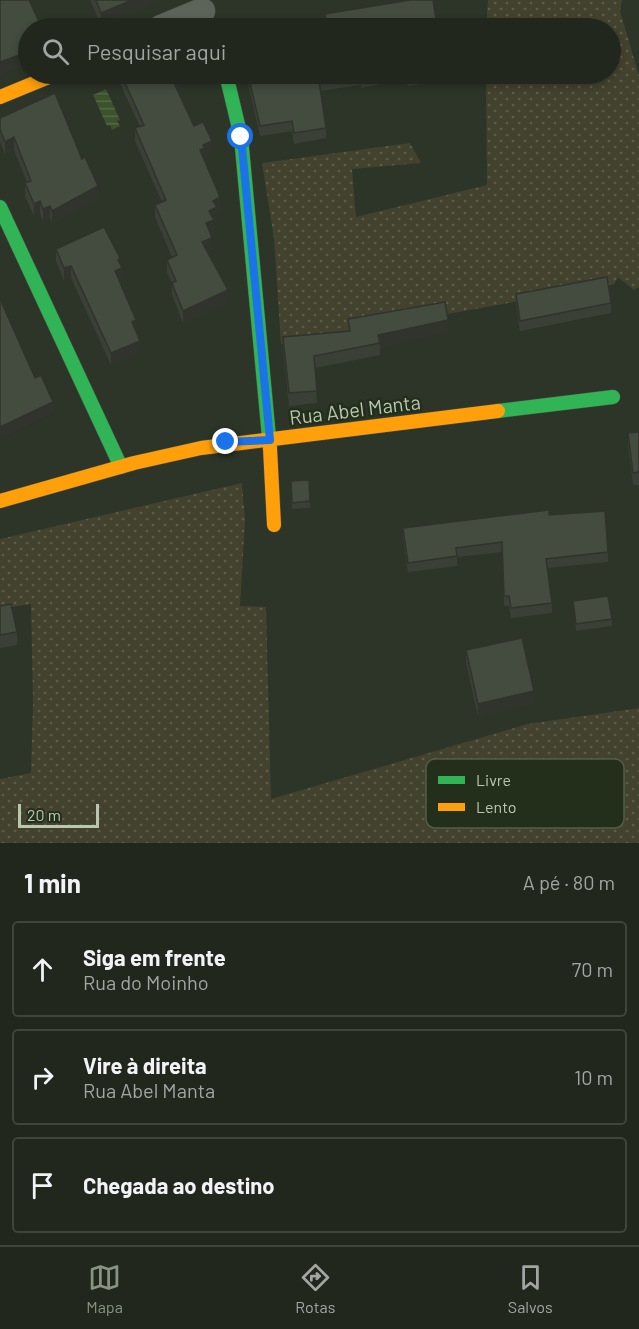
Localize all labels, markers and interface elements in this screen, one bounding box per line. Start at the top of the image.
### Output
search box [18,18,621,84]
icon: search [39,35,72,68]
text: Pesquisar aqui [87,38,226,64]
route start [227,123,253,149]
street label: Rua Abel Manta [288,389,422,429]
route end [212,428,238,454]
legend [426,759,624,828]
text: Livre [476,770,511,789]
text: Lento [476,797,517,816]
scale bar [18,801,99,828]
text: 20 m [27,805,61,824]
text: 1 min [24,867,81,898]
text: A pé · 80 m [523,870,615,894]
text: Siga em frente [83,944,226,970]
icon: ahead [26,953,59,986]
text: 70 m [572,957,613,981]
text: Rua do Moinho [83,970,209,994]
text: Vire à direita [83,1052,207,1078]
icon: right [26,1061,59,1094]
text: 10 m [574,1065,613,1089]
text: Rua Abel Manta [83,1078,215,1102]
icon: arrive [26,1169,59,1202]
text: Chegada ao destino [83,1172,274,1198]
tab: Mapa [86,1261,123,1316]
tab: Rotas [295,1261,335,1316]
tab: Salvos [508,1261,553,1316]

